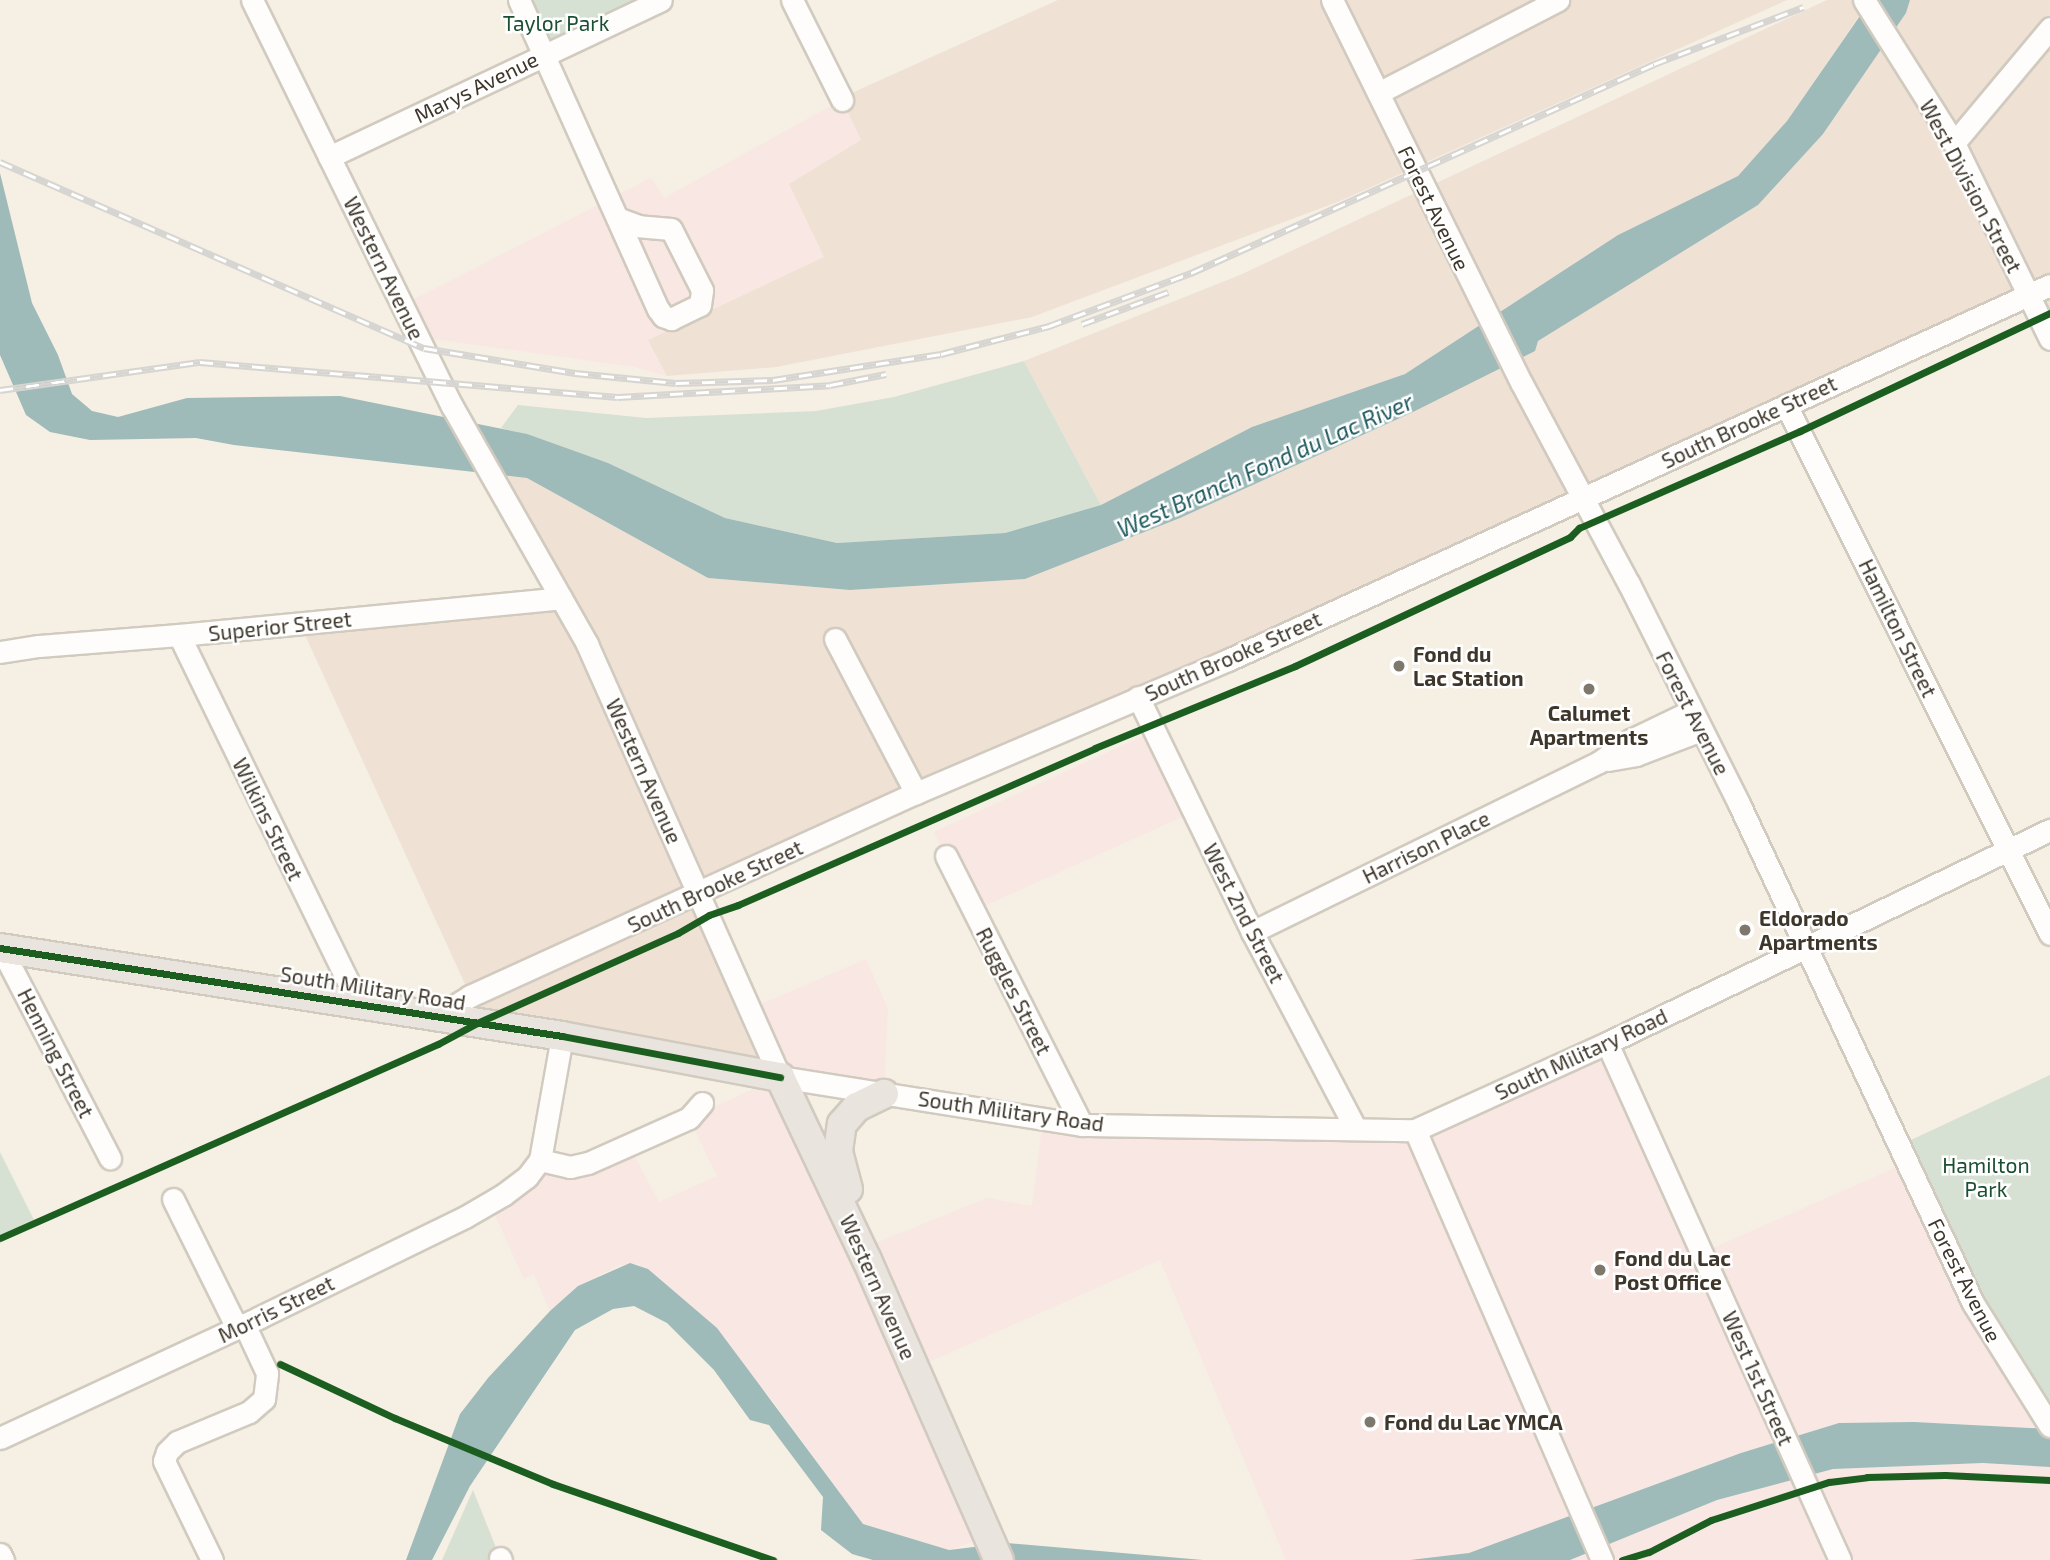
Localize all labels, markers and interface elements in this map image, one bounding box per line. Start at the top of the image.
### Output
park label: Taylor Park [502,10,610,36]
street label: Marys Avenue [410,46,542,128]
street label: West Division Street [1915,95,2027,277]
street label: Forest Avenue [1393,141,1475,275]
street label: Western Avenue [338,192,430,344]
street label: South Brooke Street [1657,370,1841,474]
water label: West Branch Fond du Lac River [1113,387,1417,543]
street label: Hamilton Street [1854,555,1942,701]
street label: Superior Street [207,606,353,646]
street label: South Brooke Street [1141,606,1325,706]
place label: Fond du Lac Station [1413,641,1524,691]
street label: Forest Avenue [1651,647,1735,779]
marker: Fond du Lac Station [1391,658,1407,674]
marker: Calumet Apartments [1581,681,1597,697]
street label: Western Avenue [601,694,687,848]
place label: Calumet Apartments [1530,700,1648,750]
street label: Wilkins Street [227,754,309,884]
street label: Harrison Place [1358,805,1494,889]
street label: South Brooke Street [623,834,807,938]
street label: West 2nd Street [1198,839,1290,987]
place label: Eldorado Apartments [1759,905,1878,955]
marker: Eldorado Apartments [1737,922,1753,938]
street label: Ruggles Street [971,923,1057,1059]
street label: South Military Road [278,961,468,1015]
street label: Henning Street [13,984,99,1122]
street label: South Military Road [1491,1003,1671,1105]
street label: South Military Road [916,1085,1106,1137]
park label: Hamilton Park [1942,1152,2030,1202]
street label: Western Avenue [835,1210,921,1364]
street label: Forest Avenue [1923,1214,2007,1346]
place label: Fond du Lac Post Office [1614,1245,1731,1295]
marker: Fond du Lac Post Office [1592,1262,1608,1278]
street label: Morris Street [214,1270,338,1348]
street label: West 1st Street [1717,1307,1799,1449]
place label: Fond du Lac YMCA [1384,1409,1563,1435]
marker: Fond du Lac YMCA [1362,1414,1378,1430]

